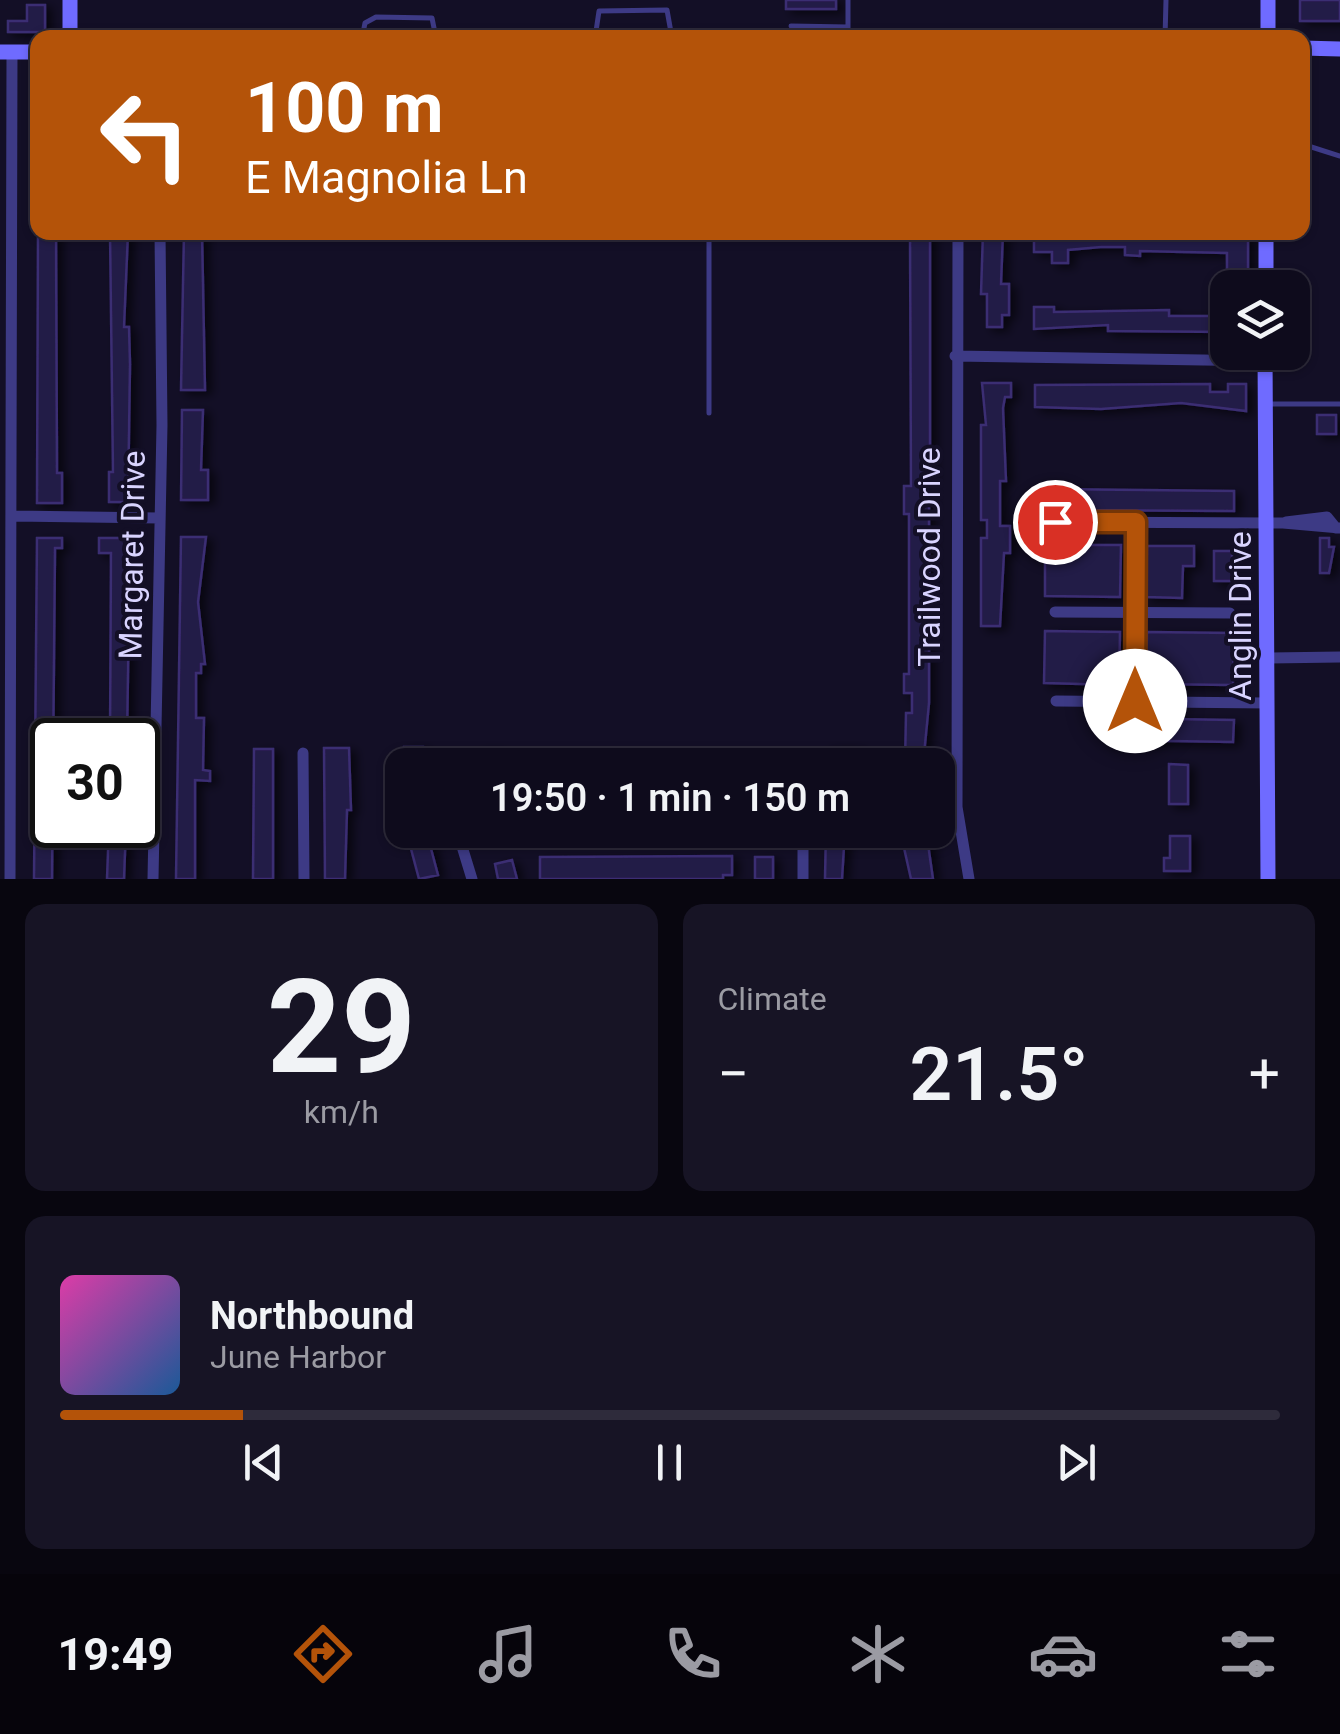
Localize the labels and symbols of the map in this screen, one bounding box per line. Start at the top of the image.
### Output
street label: Trailwood Drive [910,447,948,667]
street label: Margaret Drive [111,450,153,660]
pin [1013,480,1098,565]
street label: Anglin Drive [1221,531,1259,701]
position arrow [1083,649,1187,753]
speed limit sign: 30 [30,718,160,848]

